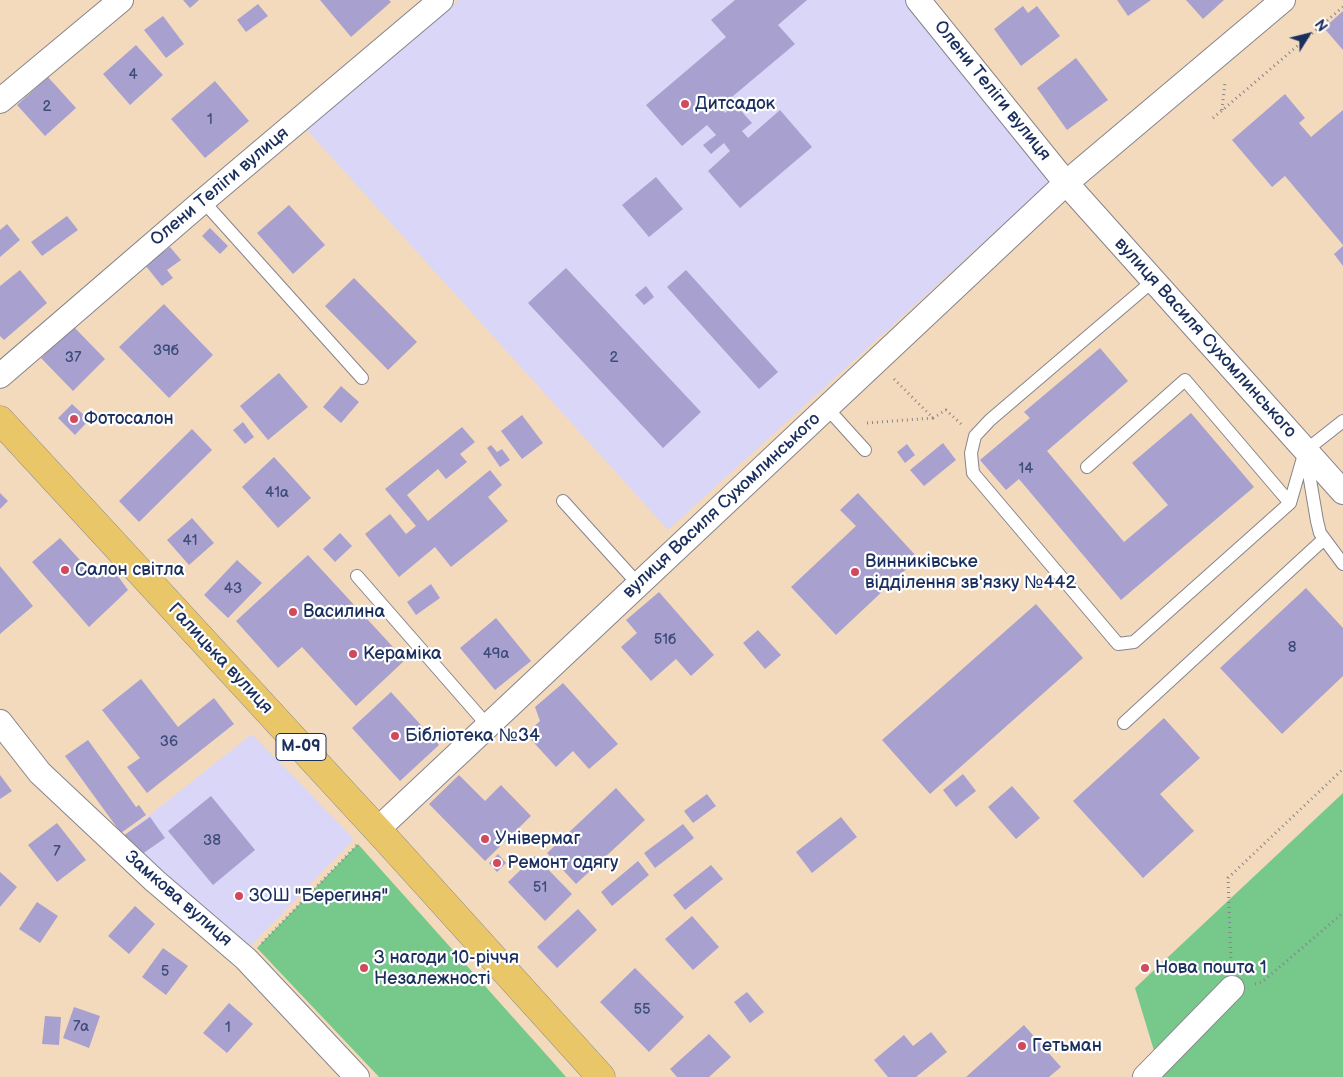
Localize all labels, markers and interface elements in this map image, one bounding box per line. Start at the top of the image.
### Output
north arrow [1283,10,1333,60]
street label: Олени Теліги вулиця [929,17,1055,165]
text: N [1311,17,1331,35]
house number: 4 [128,66,138,84]
place label: Дитсадок [695,93,775,115]
house number: 2 [43,98,51,116]
marker: Дитсадок [679,98,691,110]
house number: 1 [207,111,213,129]
street label: Олени Теліги вулиця [146,123,294,251]
street label: вулиця Василя Сухомлинського [1109,233,1301,443]
house number: 39б [153,342,179,360]
house number: 37 [65,349,81,367]
house number: 2 [610,349,618,367]
place label: Фотосалон [84,408,174,430]
street label: вулиця Василя Сухомлинського [619,409,825,603]
marker: Фотосалон [68,413,80,425]
house number: 14 [1019,460,1033,478]
house number: 41а [265,484,289,502]
house number: 41 [183,532,197,550]
place label: Винниківське відділення зв'язку №442 [865,551,1076,594]
place label: Салон світла [75,559,184,581]
marker: Салон світла [59,564,71,576]
marker: Винниківське відділення зв'язку №442 [849,566,861,578]
house number: 43 [224,580,242,598]
street label: Галицька вулиця [163,599,277,719]
place label: Василина [303,601,385,623]
marker: Василина [287,606,299,618]
house number: 51б [654,631,676,649]
house number: 8 [1288,639,1296,657]
place label: Кераміка [363,643,442,665]
house number: 49а [483,645,509,663]
marker: Кераміка [347,648,359,660]
place label: Бібліотека №34 [405,725,540,747]
marker: Бібліотека №34 [389,730,401,742]
house number: 36 [160,733,178,751]
road number: М-09 [276,734,326,760]
place label: Універмаг [495,828,580,850]
house number: 38 [203,832,221,850]
marker: Універмаг [479,833,491,845]
house number: 7 [53,843,61,861]
street label: Замкова вулиця [120,847,236,951]
place label: Ремонт одягу [507,852,618,874]
marker: Ремонт одягу [491,857,503,869]
house number: 51 [533,879,547,897]
place label: ЗОШ "Берегиня" [249,885,388,907]
marker: ЗОШ "Берегиня" [233,890,245,902]
place label: З нагоди 10-річчя Незалежності [374,947,519,990]
place label: Нова пошта 1 [1155,957,1267,979]
marker: З нагоди 10-річчя Незалежності [358,962,370,974]
marker: Нова пошта 1 [1139,962,1151,974]
house number: 5 [161,963,169,981]
house number: 55 [633,1001,651,1019]
house number: 7а [73,1018,89,1036]
house number: 1 [225,1019,231,1037]
place label: Гетьман [1032,1035,1102,1057]
marker: Гетьман [1016,1040,1028,1052]

